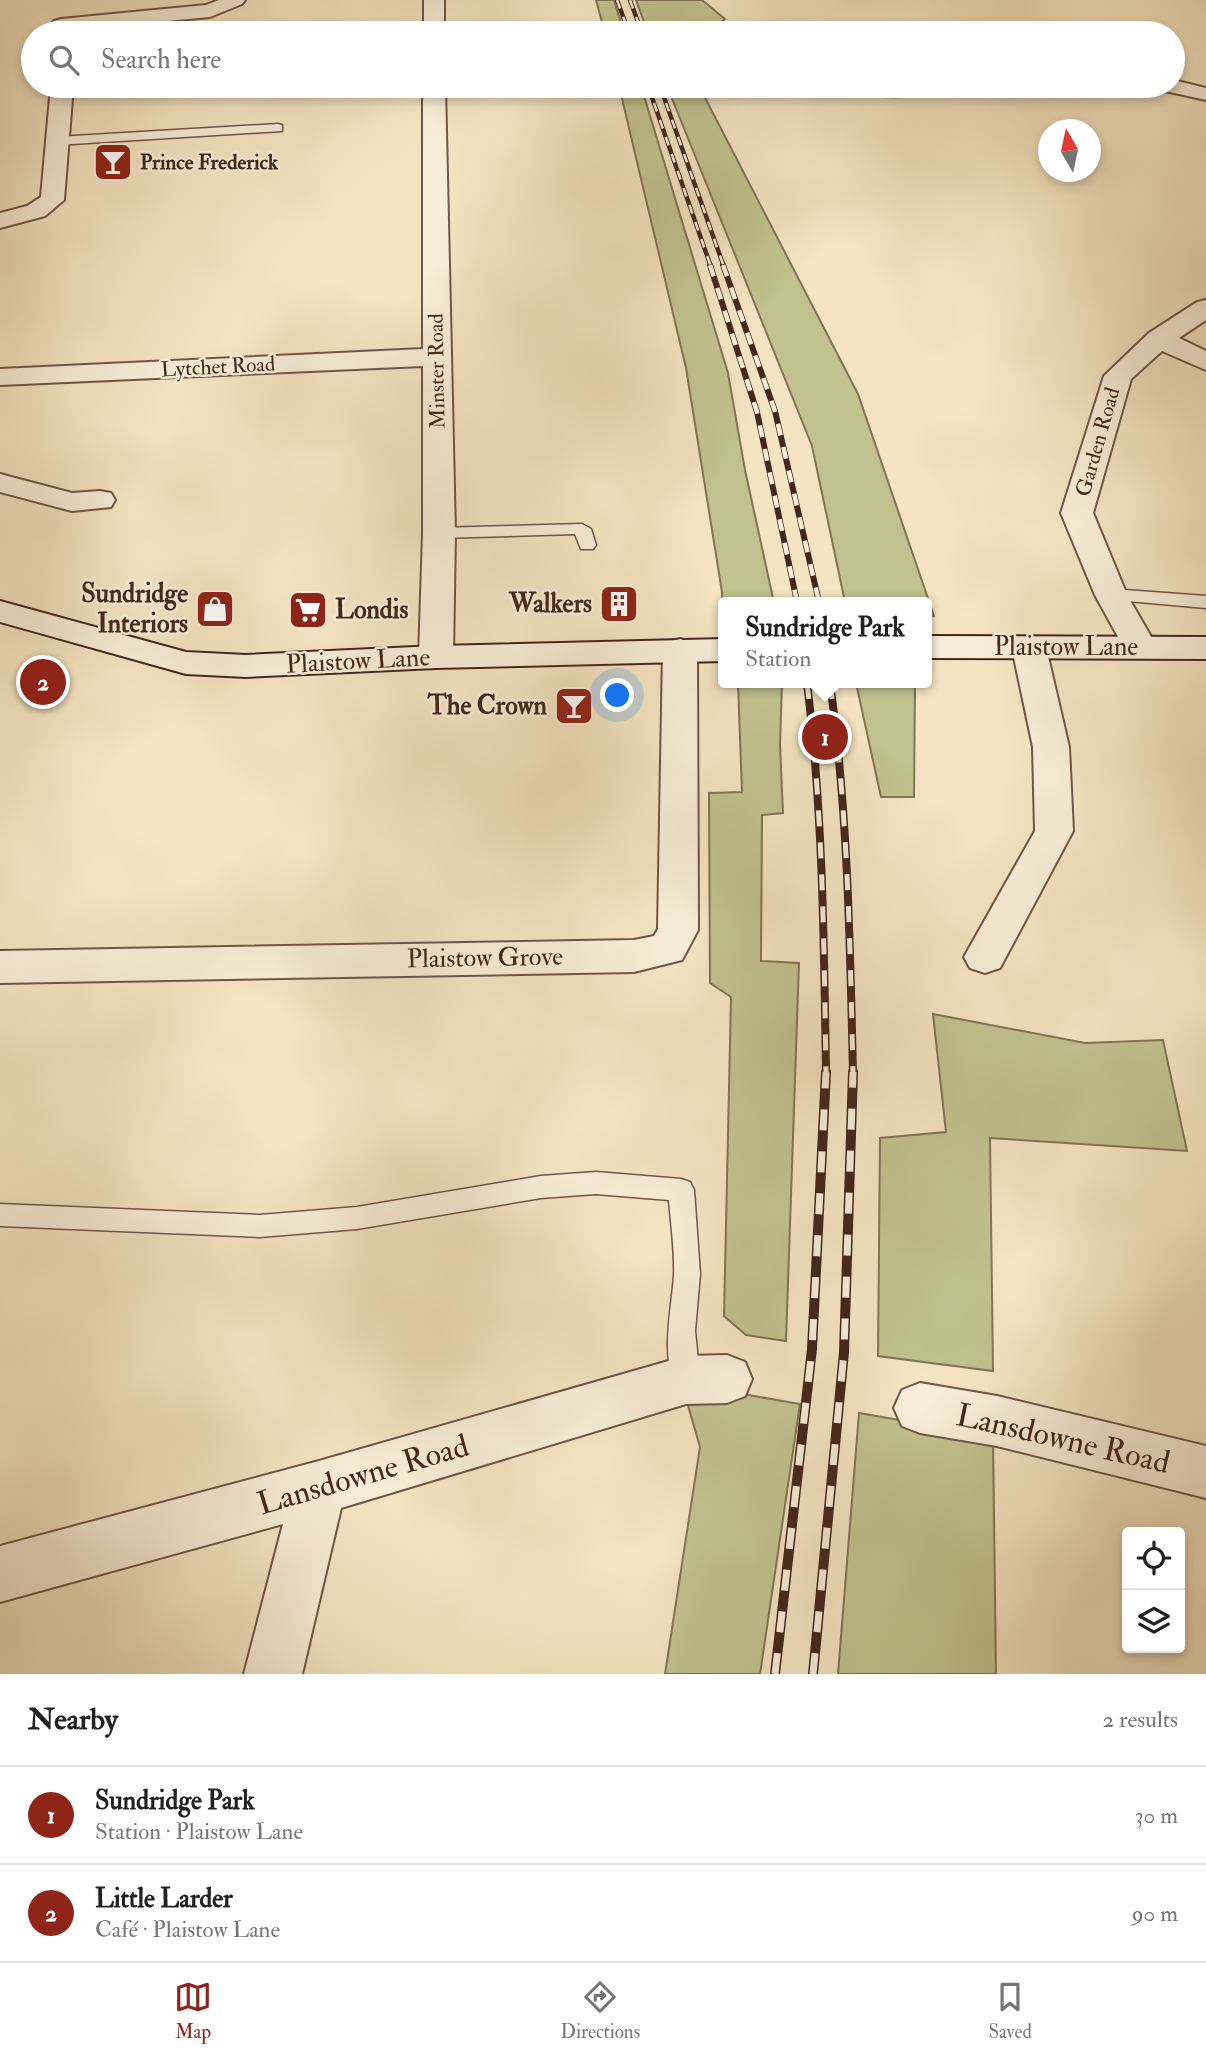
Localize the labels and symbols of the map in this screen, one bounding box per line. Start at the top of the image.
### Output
north arrow [1038,119,1101,182]
bar icon: Prince Frederick [92,141,134,183]
place label: Prince Frederick [140,149,279,176]
street label: Minster Road [422,312,452,429]
street label: Lytchet Road [160,350,277,383]
street label: Garden Road [1070,384,1127,500]
place label: Sundridge Interiors [81,578,188,640]
building icon: Walkers [598,583,640,625]
shop icon: Sundridge Interiors [194,588,236,630]
place label: Walkers [508,588,592,620]
supermarket icon: Londis [287,589,329,631]
place label: Londis [335,594,409,626]
street label: Plaistow Lane [994,631,1138,663]
street label: Plaistow Lane [285,641,431,681]
pin: 2 [20,656,66,708]
your location [600,678,634,712]
bar icon: The Crown [553,685,595,727]
place label: The Crown [427,690,548,722]
pin: 1 [802,711,848,763]
street label: Plaistow Grove [407,941,564,975]
street label: Lansdowne Road [952,1395,1174,1483]
street label: Lansdowne Road [253,1426,474,1524]

